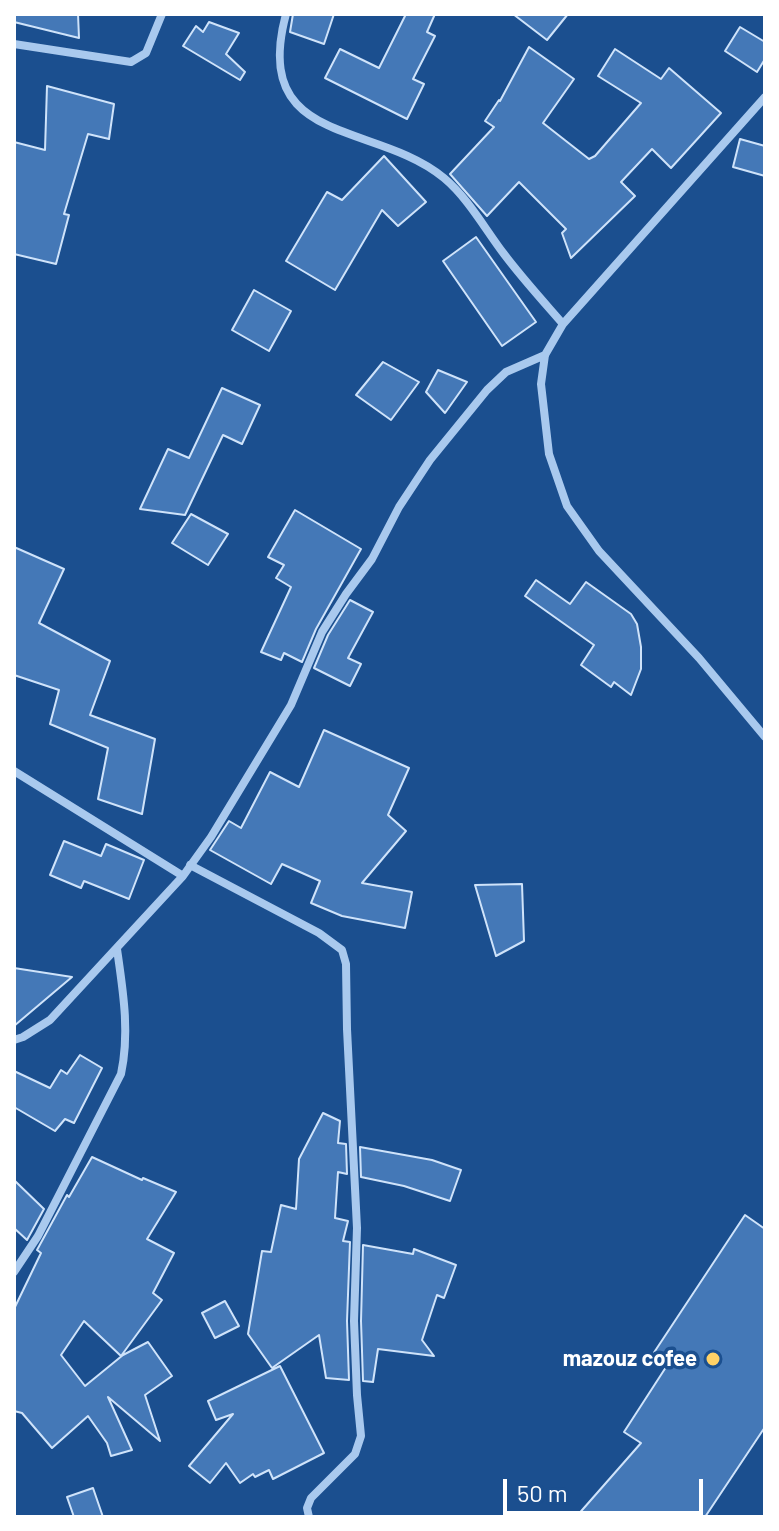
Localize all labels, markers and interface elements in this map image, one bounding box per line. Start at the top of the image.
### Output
place label: mazouz cofee [563,1346,697,1372]
marker: mazouz cofee [704,1350,722,1368]
scale bar [507,1463,707,1513]
text: 50 m [517,1478,568,1507]

